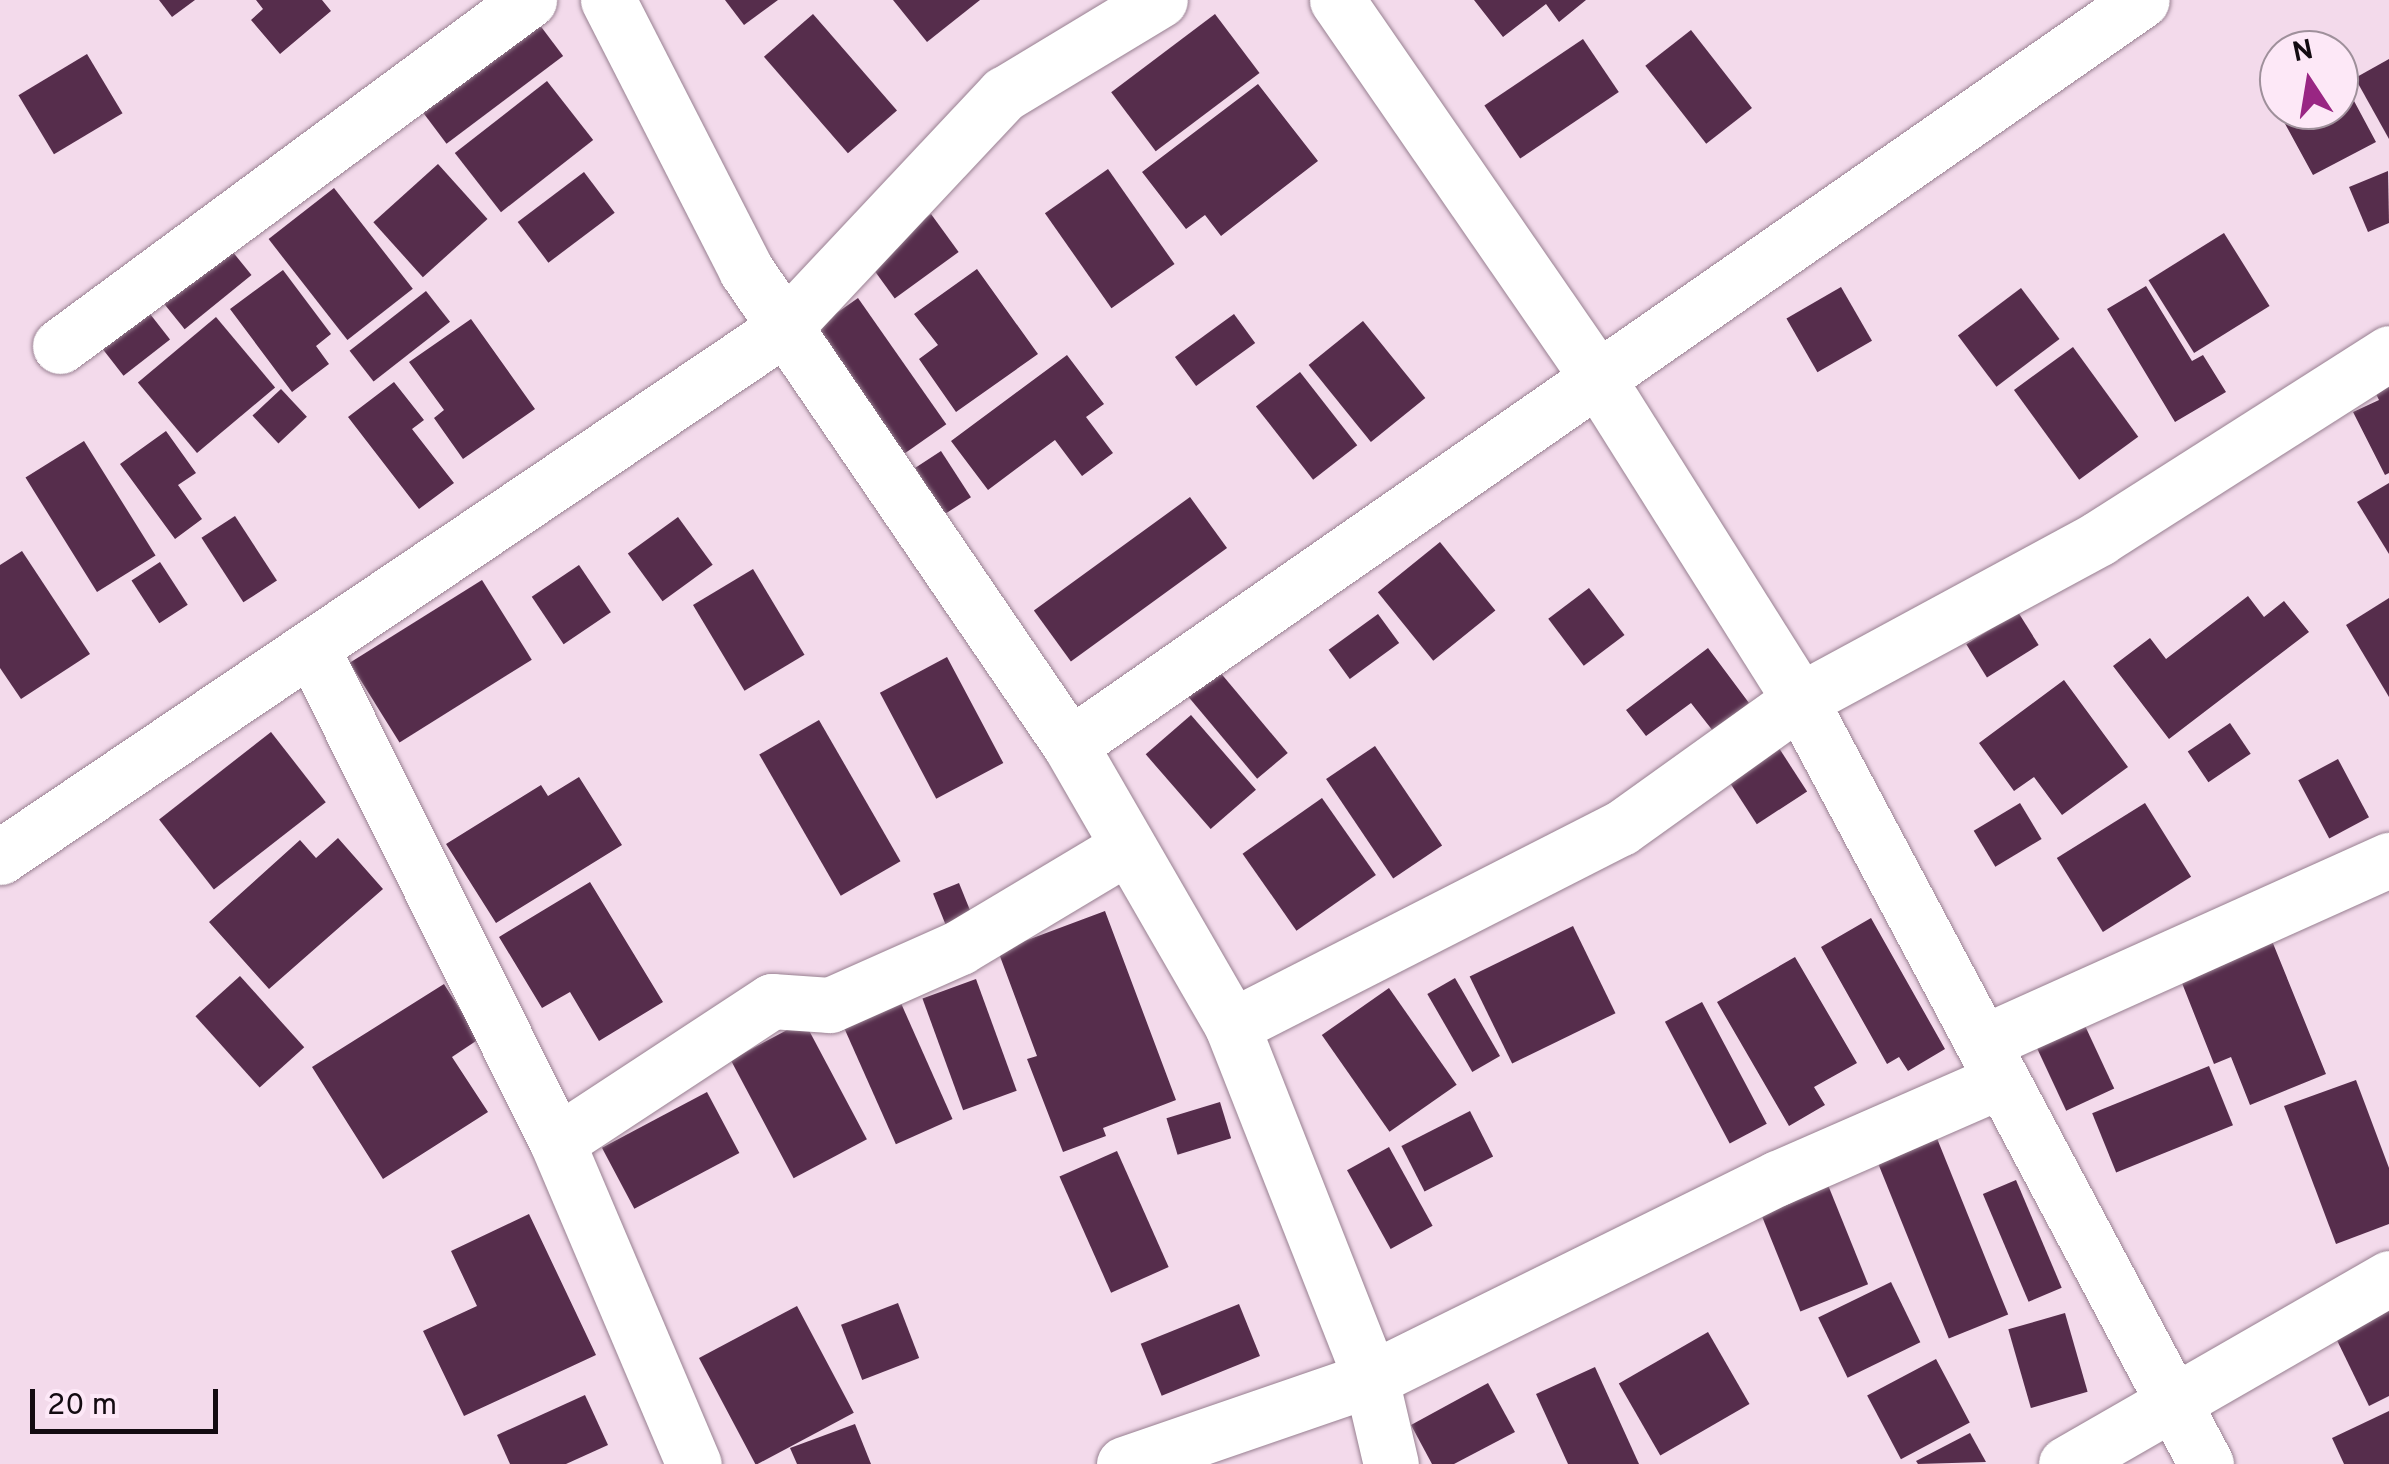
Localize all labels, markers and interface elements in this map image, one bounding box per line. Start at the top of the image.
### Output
north arrow [2259,30,2359,130]
text: N [2290,33,2317,72]
scale bar [35,1369,222,1431]
text: 20 m [47,1388,117,1425]

